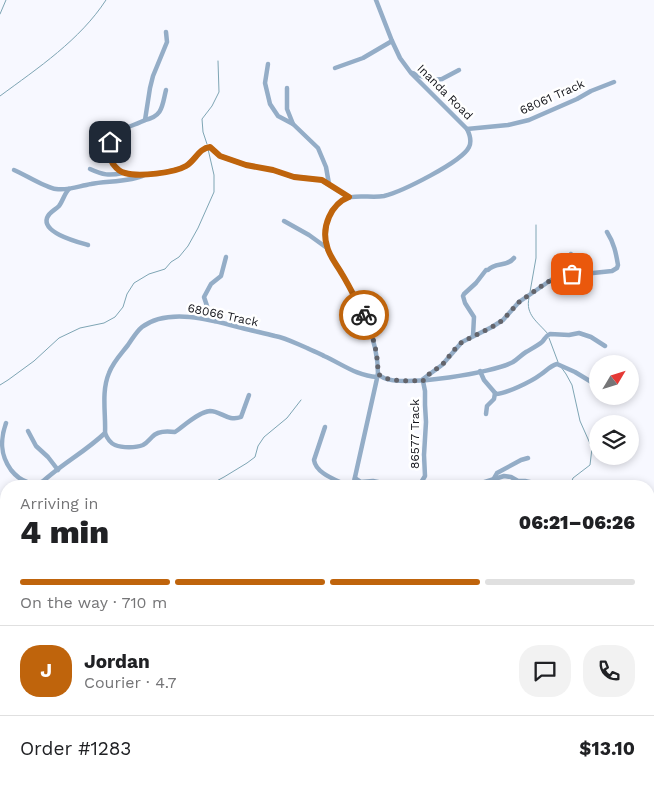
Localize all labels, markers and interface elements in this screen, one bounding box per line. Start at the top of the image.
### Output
street label: Inanda Road [414,61,476,123]
street label: 68061 Track [517,76,587,118]
pin [89,121,131,163]
icon: home [96,128,124,156]
pin [551,253,593,295]
icon: bag [558,260,586,288]
courier [339,290,389,340]
street label: 68066 Track [186,301,260,329]
icon: bike [350,301,378,329]
north arrow [589,355,639,405]
map controls [589,355,639,465]
street label: 86577 Track [408,399,422,469]
button: layers [589,415,639,465]
text: Arriving in [20,494,98,513]
text: 06:21–06:26 [519,511,635,534]
text: 4 min [20,513,109,551]
text: On the way · 710 m [20,593,167,612]
button: chat [519,645,571,697]
button: phone [583,645,635,697]
text: Jordan [84,650,150,673]
text: J [40,659,52,682]
text: Courier · 4.7 [84,673,177,692]
text: Order #1283 [20,737,131,760]
text: $13.10 [579,737,635,760]

